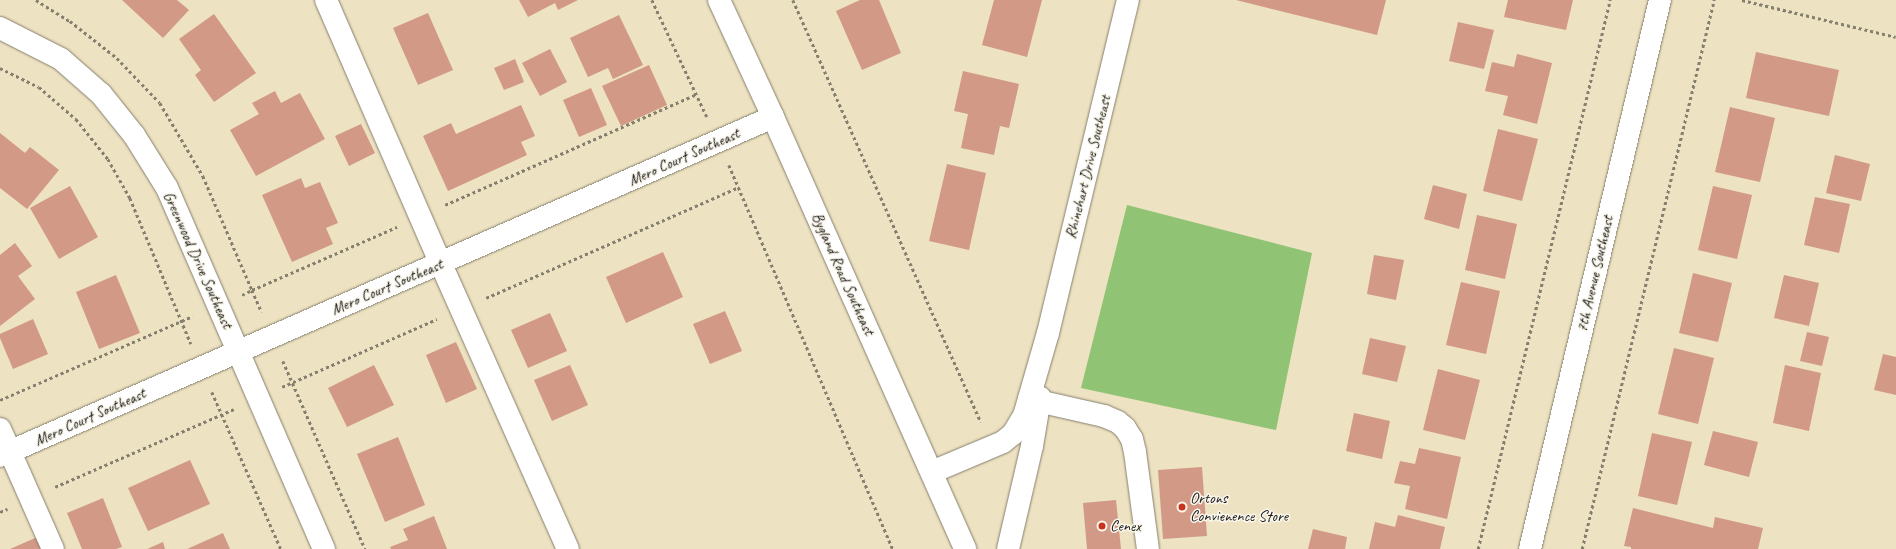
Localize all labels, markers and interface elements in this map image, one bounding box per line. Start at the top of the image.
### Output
street label: Rhinehart Drive Southeast [1061,93,1115,241]
street label: Mero Court Southeast [625,124,743,190]
street label: Greenwood Drive Southeast [159,188,237,332]
street label: Bygland Road Southeast [807,210,879,338]
street label: 7th Avenue Southeast [1572,214,1618,334]
street label: Mero Court Southeast [328,255,446,319]
street label: Mero Court Southeast [31,384,149,450]
place label: Ortons Convienence Store [1190,488,1288,526]
marker: Ortons Convienence Store [1177,502,1187,512]
place label: Cenex [1110,516,1141,536]
marker: Cenex [1097,521,1107,531]

